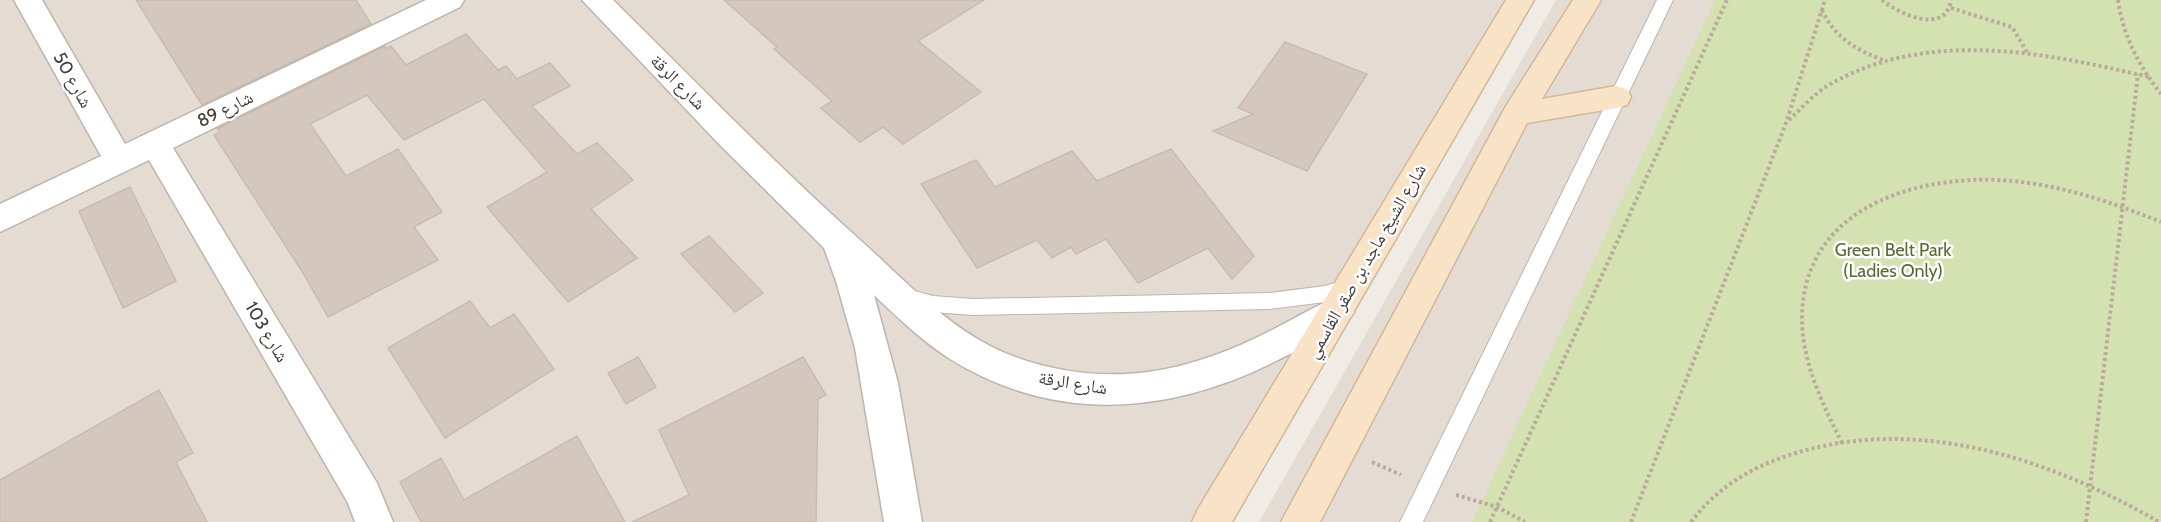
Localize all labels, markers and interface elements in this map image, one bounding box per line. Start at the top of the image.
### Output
street label: شارع 50 [49,48,97,112]
street label: شارع الرقة [646,50,710,114]
street label: شارع 89 [193,86,257,132]
street label: شارع الشيخ ماجد بن صقر القاسمي [1301,160,1434,364]
park label: Green Belt Park (Ladies Only) [1835,239,1952,282]
street label: شارع 103 [240,298,294,366]
street label: شارع الرقة [1037,367,1109,399]

